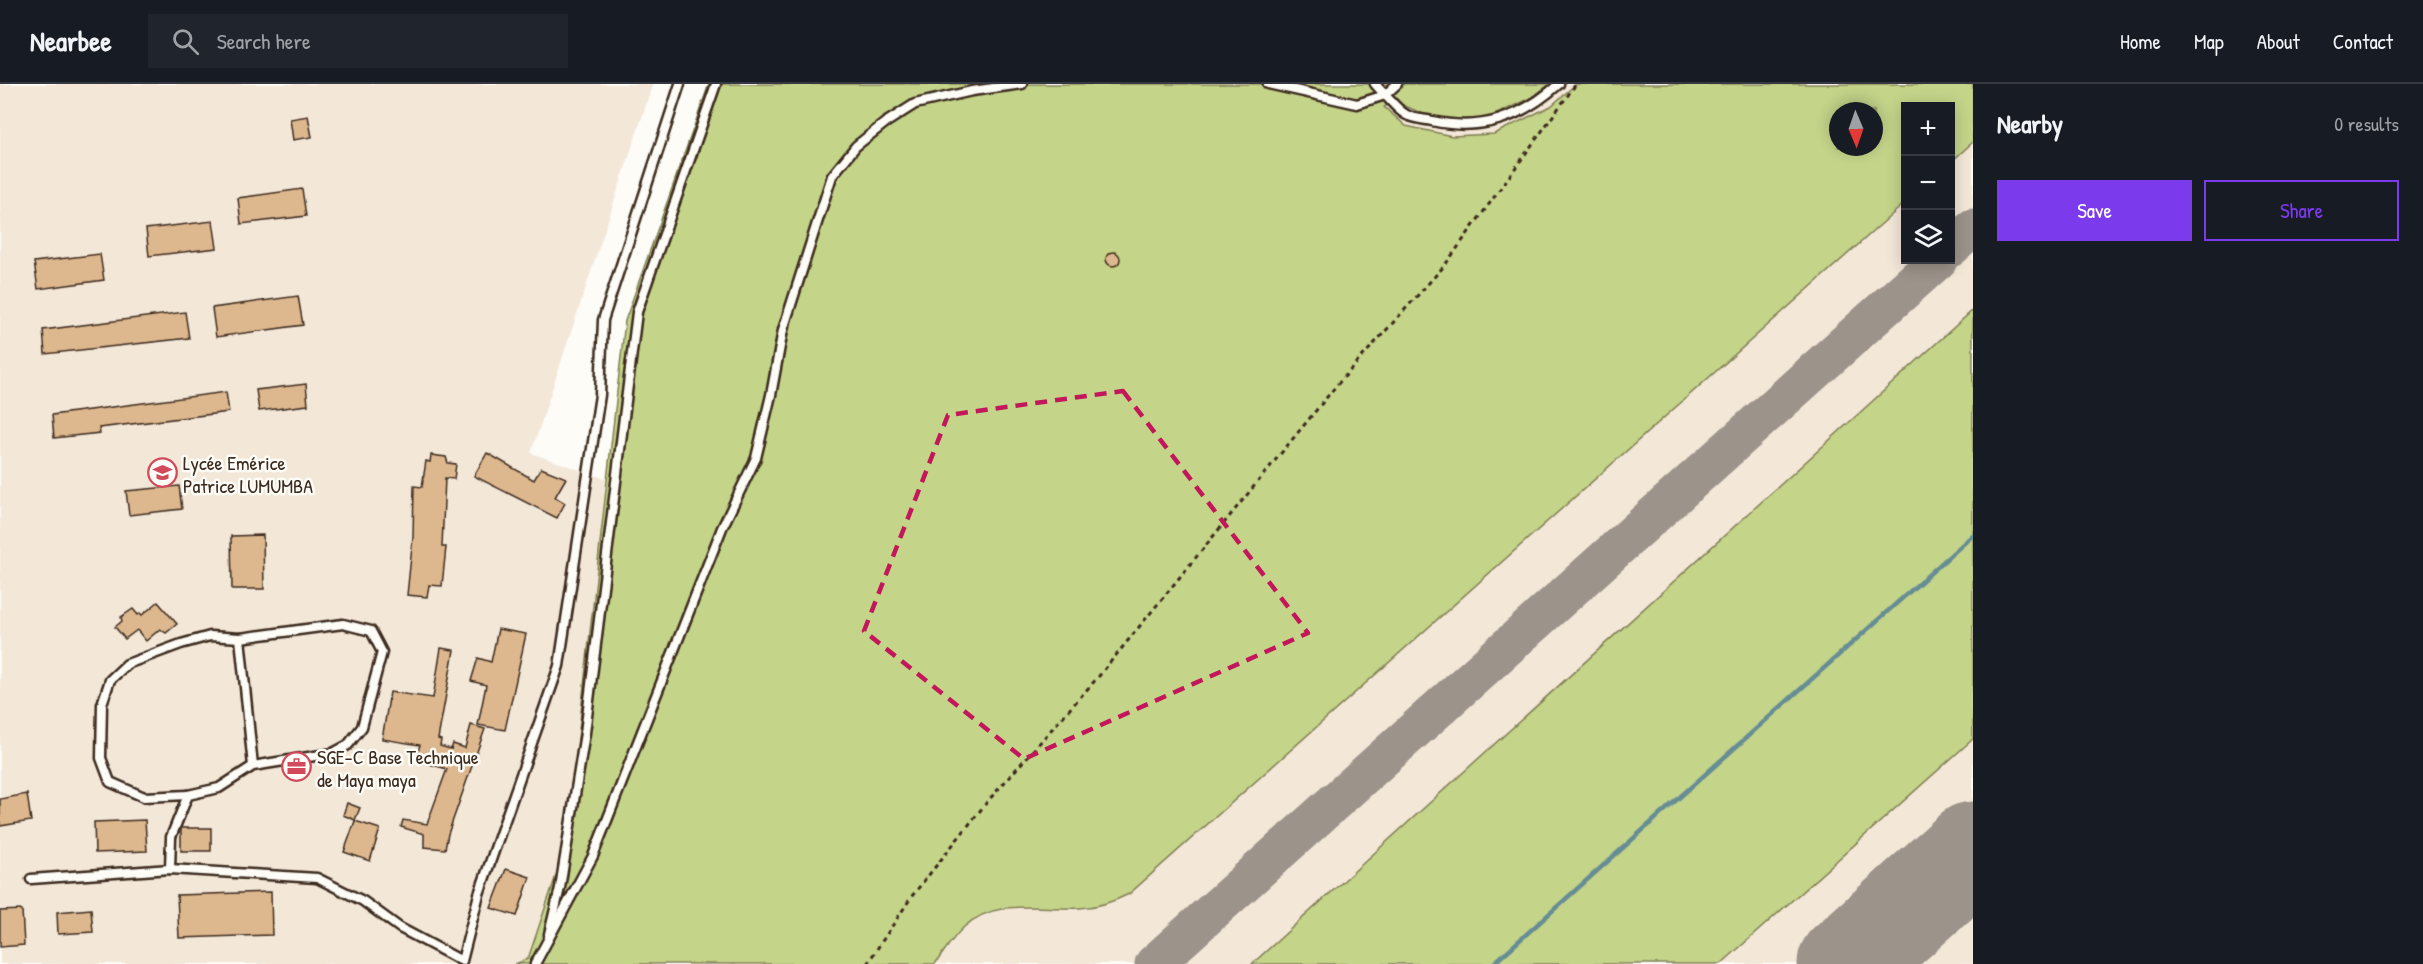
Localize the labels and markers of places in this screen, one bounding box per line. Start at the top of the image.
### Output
place label: Lycée Emérice Patrice LUMUMBA [183,449,313,499]
school or university icon: Lycée Emérice Patrice LUMUMBA [146,457,178,489]
place label: SGE-C Base Technique de Maya maya [317,743,479,793]
office icon: SGE-C Base Technique de Maya maya [280,751,312,783]

